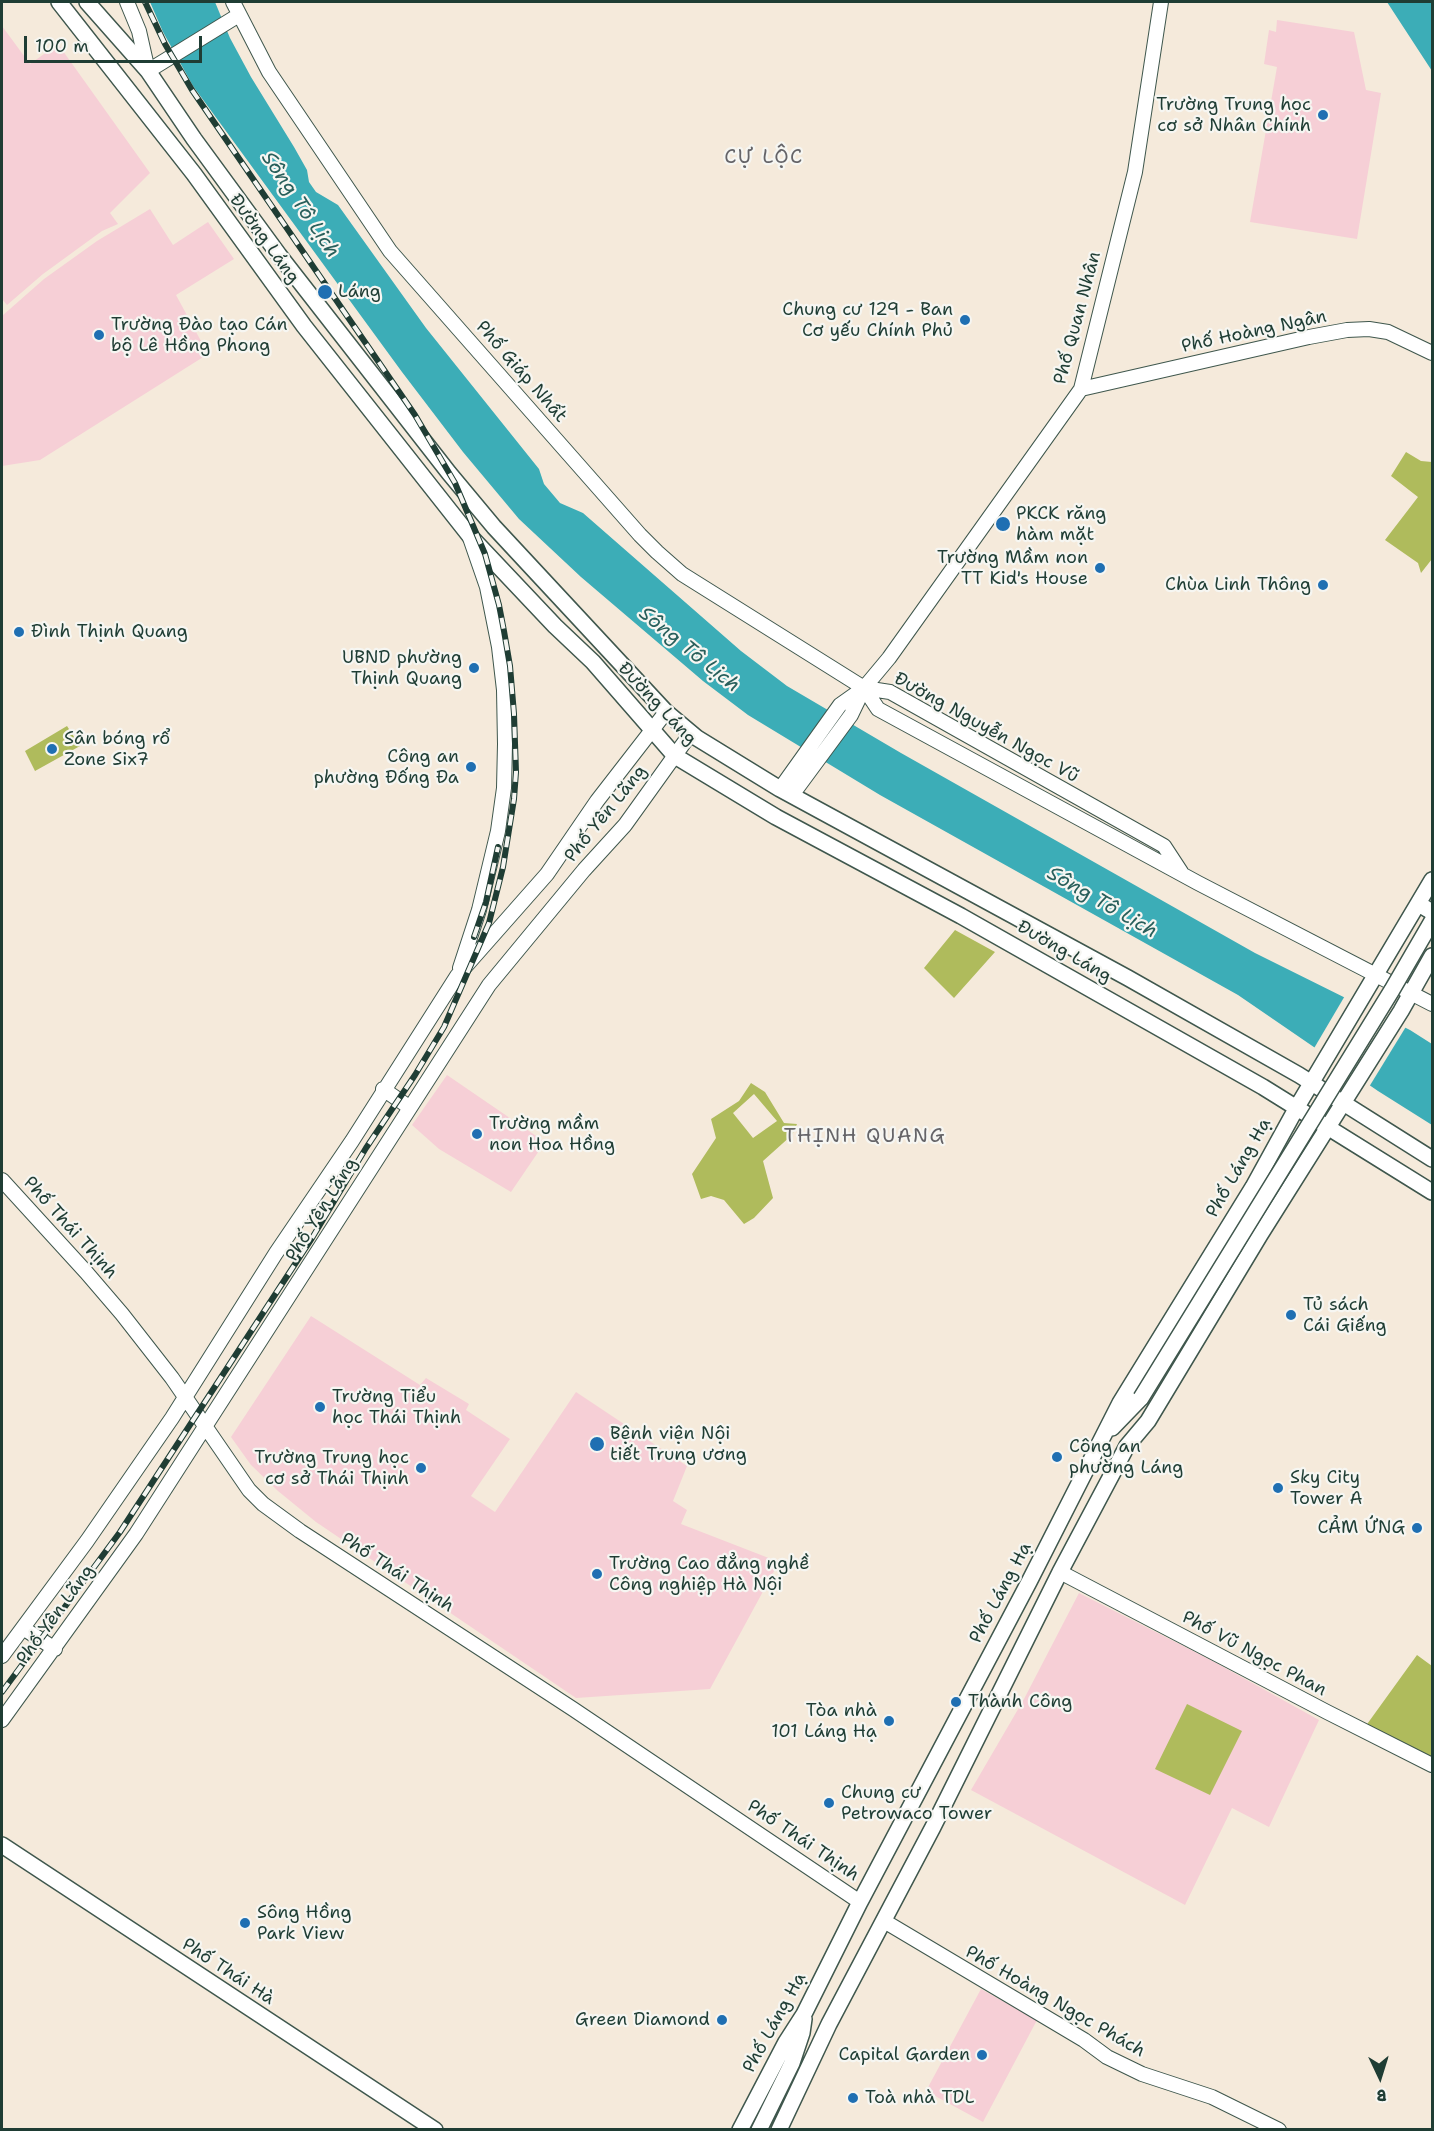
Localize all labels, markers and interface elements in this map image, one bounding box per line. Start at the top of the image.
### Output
scale bar [27,24,206,62]
text: 100 m [35,34,89,58]
place label: Trường Trung học cơ sở Nhân Chính [1156,94,1311,136]
marker: Trường Trung học cơ sở Nhân Chính [1316,108,1330,122]
district label: CỰ LỘC [724,146,804,170]
water label: Sông Tô Lịch [256,147,344,263]
street label: Đường Láng [224,190,304,288]
street label: Phố Quan Nhân [1050,249,1106,387]
place label: Láng [338,281,381,303]
marker: Láng [316,283,334,301]
place label: Chung cư 129 - Ban Cơ yếu Chính Phủ [782,299,953,342]
street label: Phố Hoàng Ngân [1179,306,1329,358]
marker: Chung cư 129 - Ban Cơ yếu Chính Phủ [958,313,972,327]
place label: Trường Đào tạo Cán bộ Lê Hồng Phong [111,314,287,356]
street label: Phố Giáp Nhất [471,317,571,427]
marker: Trường Đào tạo Cán bộ Lê Hồng Phong [92,328,106,342]
place label: PKCK răng hàm mặt [1016,503,1106,546]
marker: PKCK răng hàm mặt [994,515,1012,533]
place label: Trường Mầm non TT Kid's House [937,547,1088,590]
marker: Trường Mầm non TT Kid's House [1093,561,1107,575]
place label: Chùa Linh Thông [1165,574,1311,596]
marker: Chùa Linh Thông [1316,578,1330,592]
water label: Sông Tô Lịch [634,602,744,698]
place label: Đình Thịnh Quang [31,621,188,643]
marker: Đình Thịnh Quang [12,625,26,639]
place label: UBND phường Thịnh Quang [342,647,462,690]
street label: Đường Láng [613,658,701,750]
marker: UBND phường Thịnh Quang [467,661,481,675]
street label: Đường Nguyễn Ngọc Vũ [890,668,1082,788]
place label: Sân bóng rổ Zone Six7 [64,728,170,771]
marker: Sân bóng rổ Zone Six7 [45,742,59,756]
place label: Công an phường Đống Đa [314,746,459,789]
marker: Công an phường Đống Đa [464,760,478,774]
street label: Phố Yên Lãng [560,761,652,867]
water label: Sông Tô Lịch [1043,862,1161,944]
street label: Đường Láng [1013,916,1115,988]
place label: Trường mầm non Hoa Hồng [489,1113,615,1156]
street label: Phố Láng Hạ [1202,1114,1276,1222]
district label: THỊNH QUANG [784,1125,946,1149]
marker: Trường mầm non Hoa Hồng [470,1127,484,1141]
street label: Phố Yên Lãng [282,1154,362,1266]
street label: Phố Thái Thịnh [18,1172,122,1284]
place label: Tủ sách Cái Giếng [1303,1294,1387,1336]
marker: Tủ sách Cái Giếng [1284,1308,1298,1322]
place label: Trường Tiểu học Thái Thịnh [332,1386,461,1428]
marker: Trường Tiểu học Thái Thịnh [313,1400,327,1414]
place label: Bệnh viện Nội tiết Trung ương [610,1423,747,1466]
marker: Bệnh viện Nội tiết Trung ương [588,1435,606,1453]
place label: Công an phường Láng [1069,1436,1183,1478]
place label: Trường Trung học cơ sở Thái Thịnh [254,1447,409,1490]
marker: Công an phường Láng [1050,1450,1064,1464]
marker: Trường Trung học cơ sở Thái Thịnh [414,1461,428,1475]
place label: Sky City Tower A [1290,1467,1363,1510]
marker: Sky City Tower A [1271,1481,1285,1495]
place label: CẢM ỨNG [1317,1517,1405,1539]
marker: CẢM ỨNG [1410,1521,1424,1535]
street label: Phố Thái Thịnh [336,1528,458,1618]
street label: Phố Láng Hạ [965,1539,1037,1647]
place label: Trường Cao đẳng nghề Công nghiệp Hà Nội [609,1553,809,1596]
street label: Phố Yên Lãng [13,1561,99,1669]
marker: Trường Cao đẳng nghề Công nghiệp Hà Nội [590,1567,604,1581]
street label: Phố Vũ Ngọc Phan [1178,1607,1330,1701]
place label: Thành Công [968,1691,1072,1713]
marker: Thành Công [949,1695,963,1709]
place label: Tòa nhà 101 Láng Hạ [771,1700,877,1742]
marker: Tòa nhà 101 Láng Hạ [882,1714,896,1728]
place label: Chung cư Petrowaco Tower [841,1782,992,1824]
street label: Phố Thái Thịnh [743,1796,863,1886]
marker: Chung cư Petrowaco Tower [822,1796,836,1810]
place label: Sông Hồng Park View [257,1902,351,1944]
marker: Sông Hồng Park View [238,1916,252,1930]
street label: Phố Thái Hà [178,1934,278,2010]
street label: Phố Hoàng Ngọc Phách [961,1942,1149,2062]
street label: Phố Láng Hạ [739,1969,811,2077]
place label: Green Diamond [575,2009,710,2031]
marker: Green Diamond [715,2013,729,2027]
place label: Capital Garden [838,2044,970,2066]
north arrow [1350,2047,1410,2107]
marker: Capital Garden [975,2048,989,2062]
text: B [1376,2085,1387,2106]
place label: Toà nhà TDL [865,2087,975,2109]
marker: Toà nhà TDL [846,2091,860,2105]

